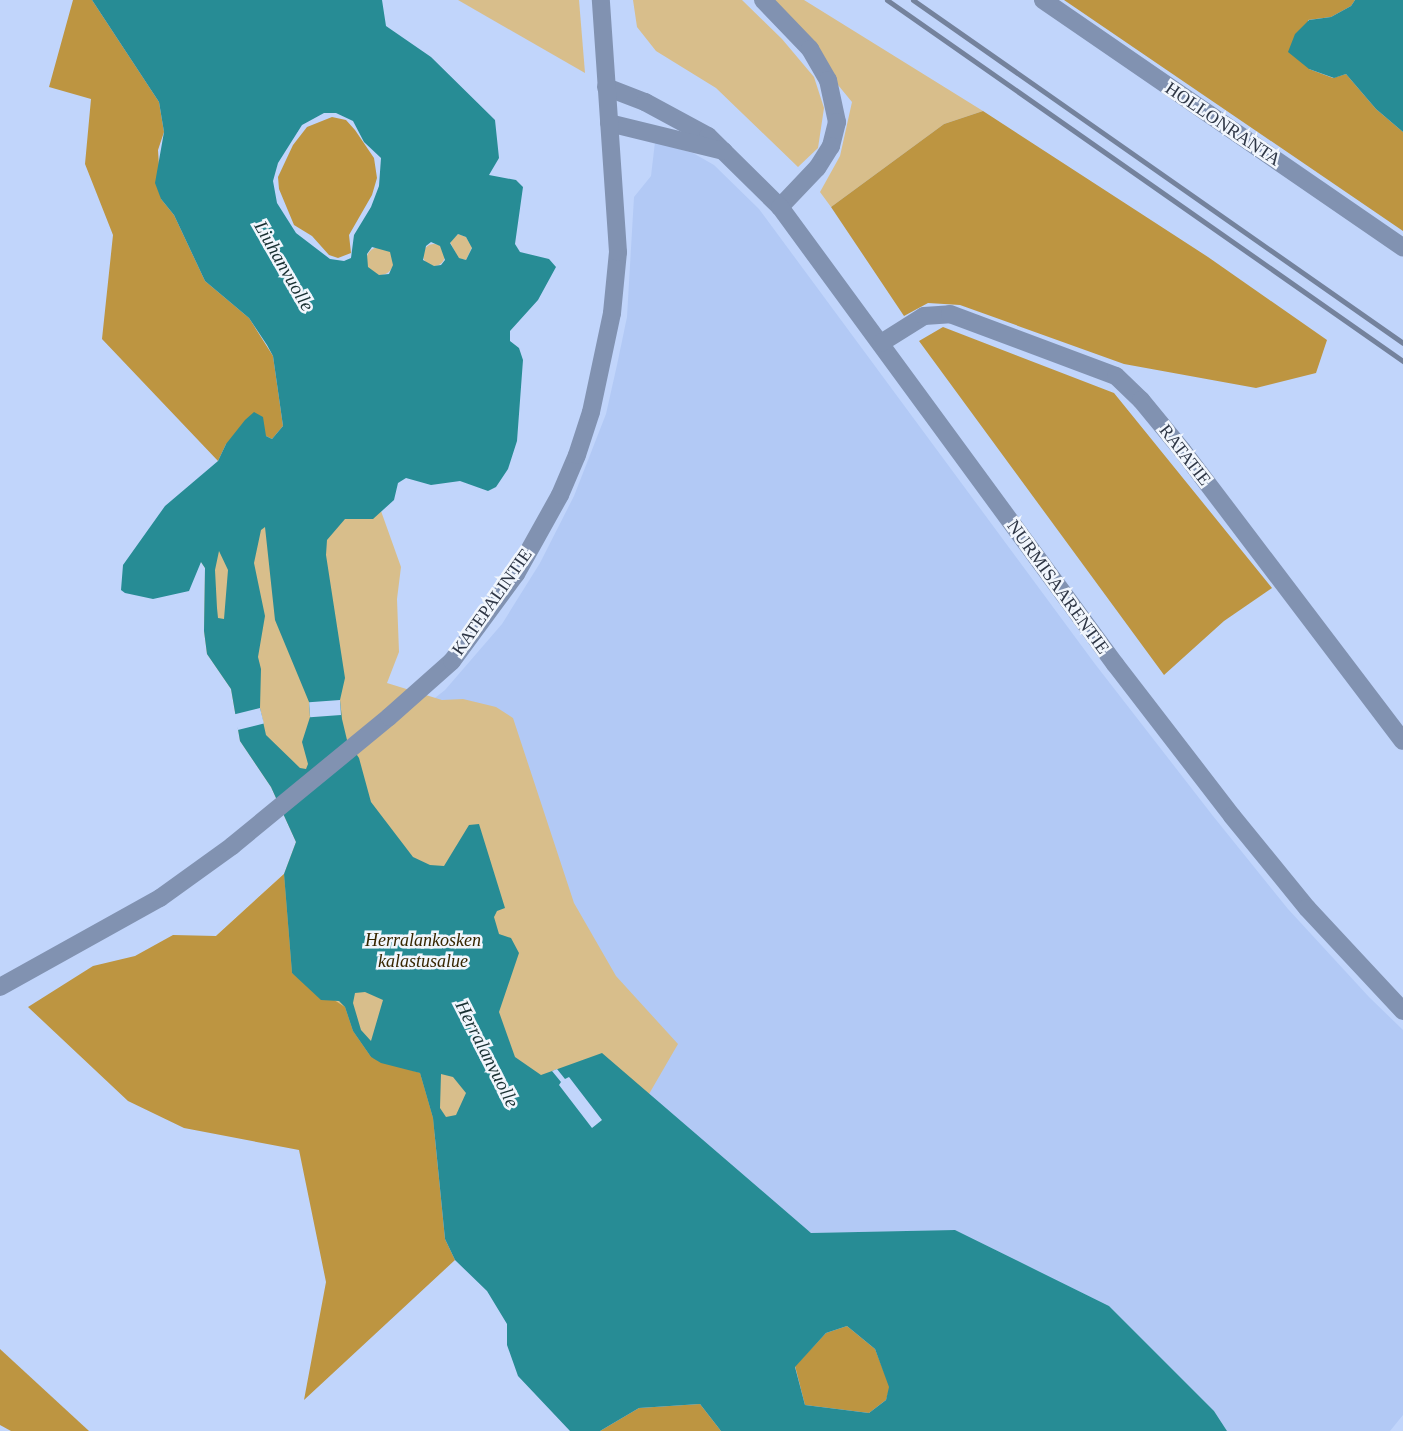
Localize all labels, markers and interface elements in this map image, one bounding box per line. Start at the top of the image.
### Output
street label: HOLLONRANTA [1161,77,1285,171]
water label: Liuhanvuolle [249,217,319,315]
street label: RATATIE [1154,420,1216,490]
street label: NURMISAARENTIE [1002,516,1114,658]
street label: KATEPALINTIE [447,544,537,660]
park label: Herralankosken kalastusalue [365,930,481,972]
water label: Herralanvuolle [450,997,524,1111]

